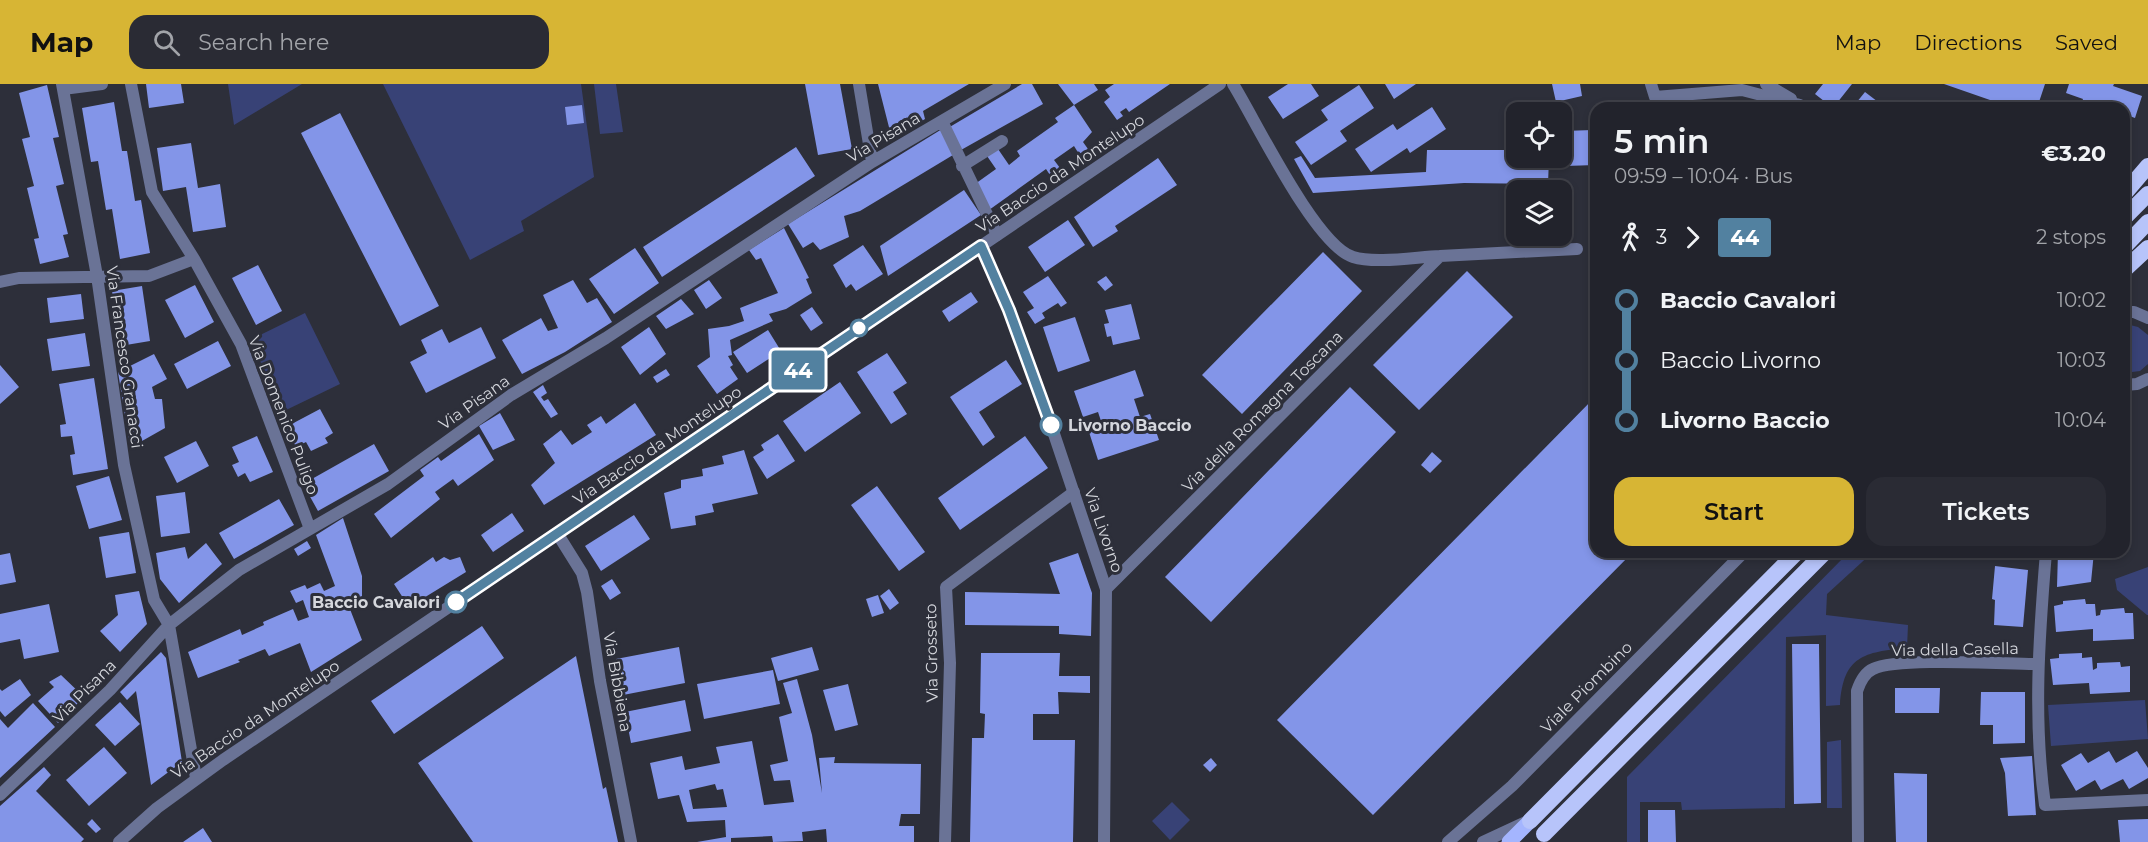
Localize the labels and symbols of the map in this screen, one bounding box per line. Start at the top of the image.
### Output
street label: Via Pisana [843,108,923,167]
street label: Via Baccio da Montelupo [972,110,1148,237]
street label: Via Francesco Granacci [102,265,147,450]
unlabelled marker [850,319,868,337]
street label: Via della Romagna Toscana [1178,327,1347,496]
street label: Via Domenico Puligo [244,333,323,497]
line badge: 44 [771,350,825,390]
street label: Via Pisana [435,371,513,434]
street label: Via Baccio da Montelupo [569,382,745,509]
marker: Livorno Baccio [1040,414,1062,436]
place label: Livorno Baccio [1068,416,1191,435]
street label: Via Livorno [1080,485,1127,575]
marker: Baccio Cavalori [445,591,467,613]
place label: Baccio Cavalori [312,593,440,612]
street label: Via Grosseto [921,603,942,703]
street label: Via Bibbiena [599,631,636,734]
street label: Viale Piombino [1537,638,1636,737]
street label: Via della Casella [1891,639,2019,660]
street label: Via Pisana [49,656,120,727]
street label: Via Baccio da Montelupo [167,656,343,783]

